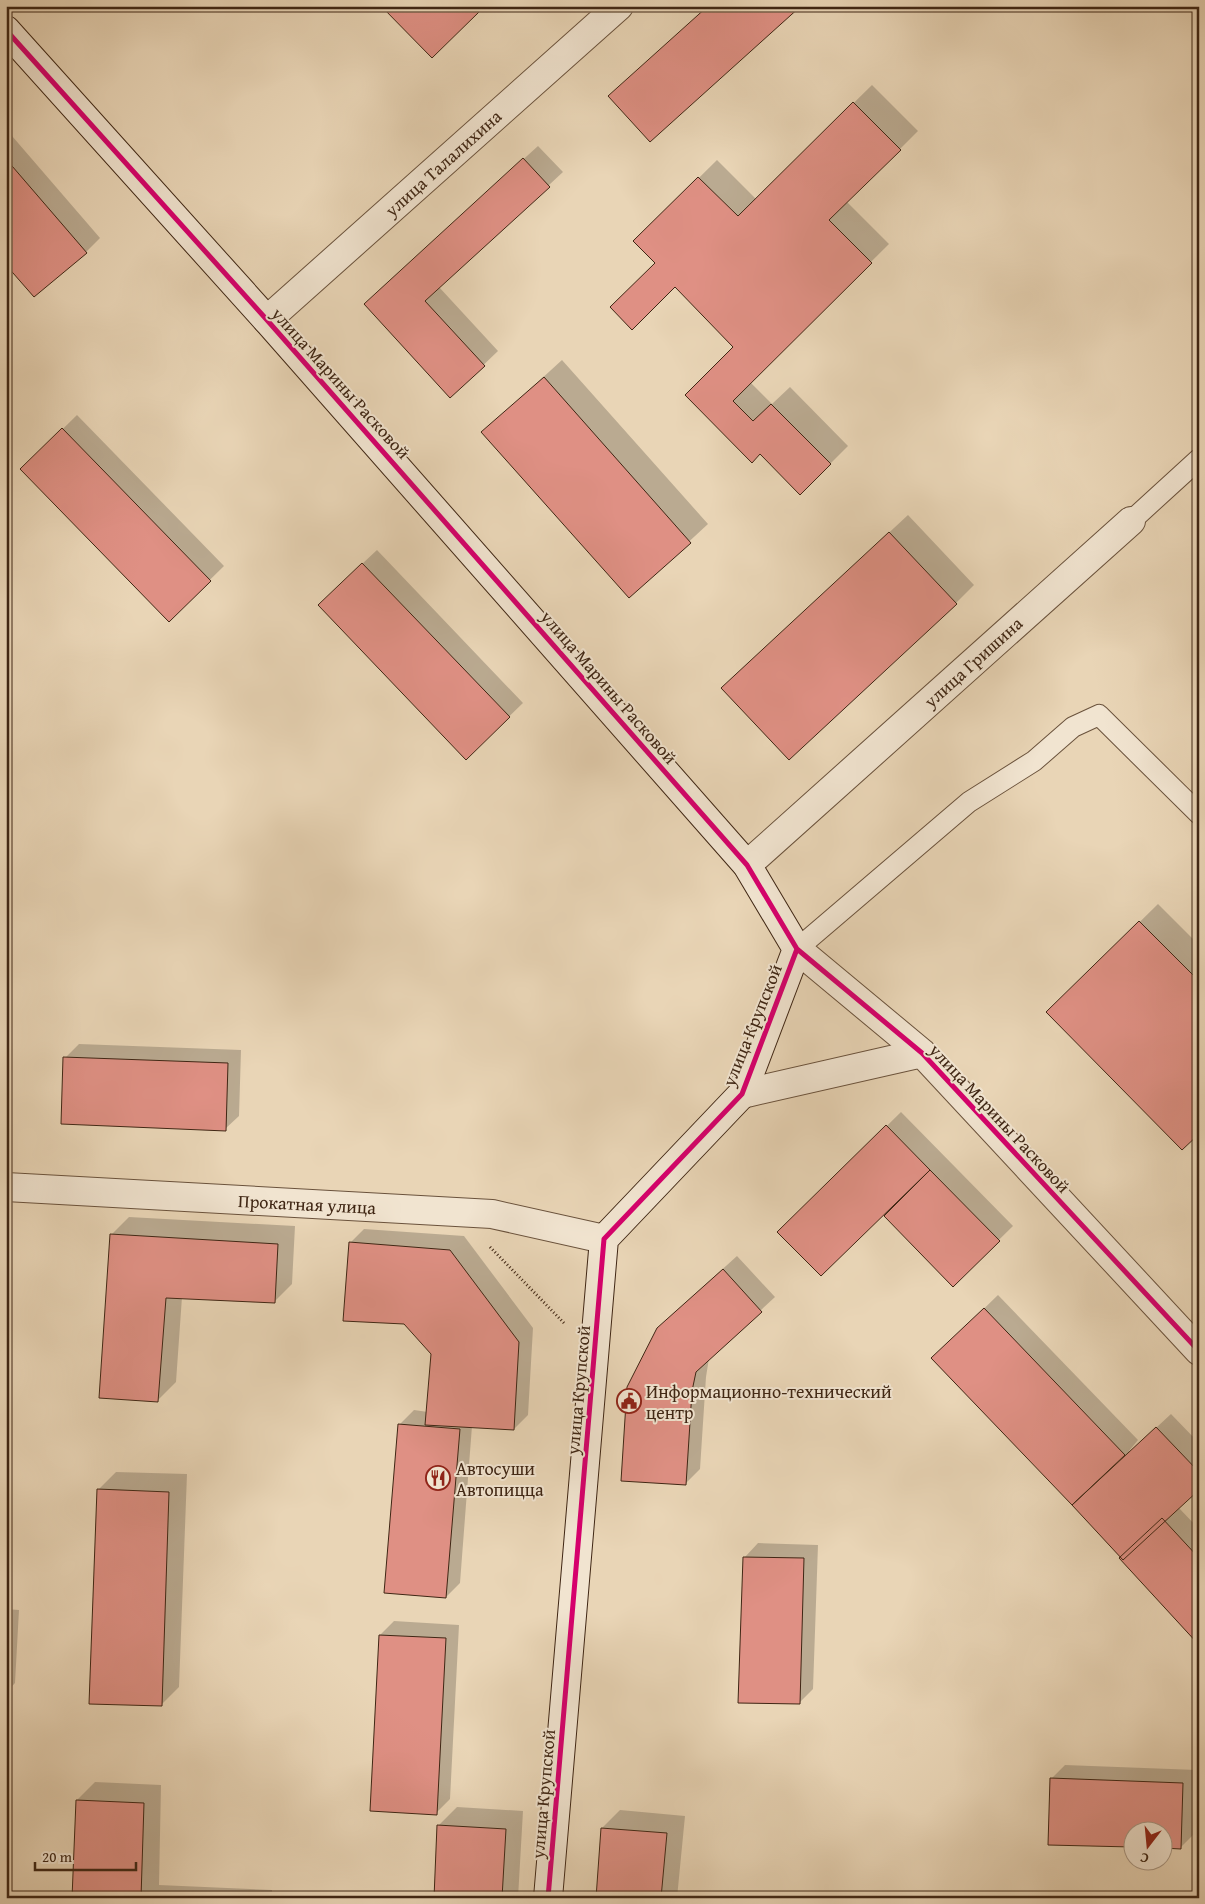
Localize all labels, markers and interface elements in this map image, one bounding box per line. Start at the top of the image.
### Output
street label: улица Талалихина [378,103,508,224]
street label: улица Марины Расковой [265,300,417,465]
street label: улица Марины Расковой [534,603,684,770]
street label: улица Гришина [917,610,1029,715]
street label: улица Крупской [715,959,789,1091]
street label: улица Марины Расковой [923,1036,1077,1199]
street label: Прокатная улица [237,1187,377,1221]
street label: улица Крупской [559,1324,597,1457]
place label: Информационно-технический центр [646,1378,892,1426]
public building icon: Информационно-технический центр [616,1388,642,1414]
place label: Автосуши Автопицца [456,1455,544,1503]
restaurant icon: Автосуши Автопицца [425,1465,451,1491]
street label: улица Крупской [524,1728,562,1861]
north arrow [1122,1822,1172,1872]
scale bar [35,1839,136,1871]
text: 20 m [42,1846,73,1867]
text: С [1138,1848,1151,1869]

